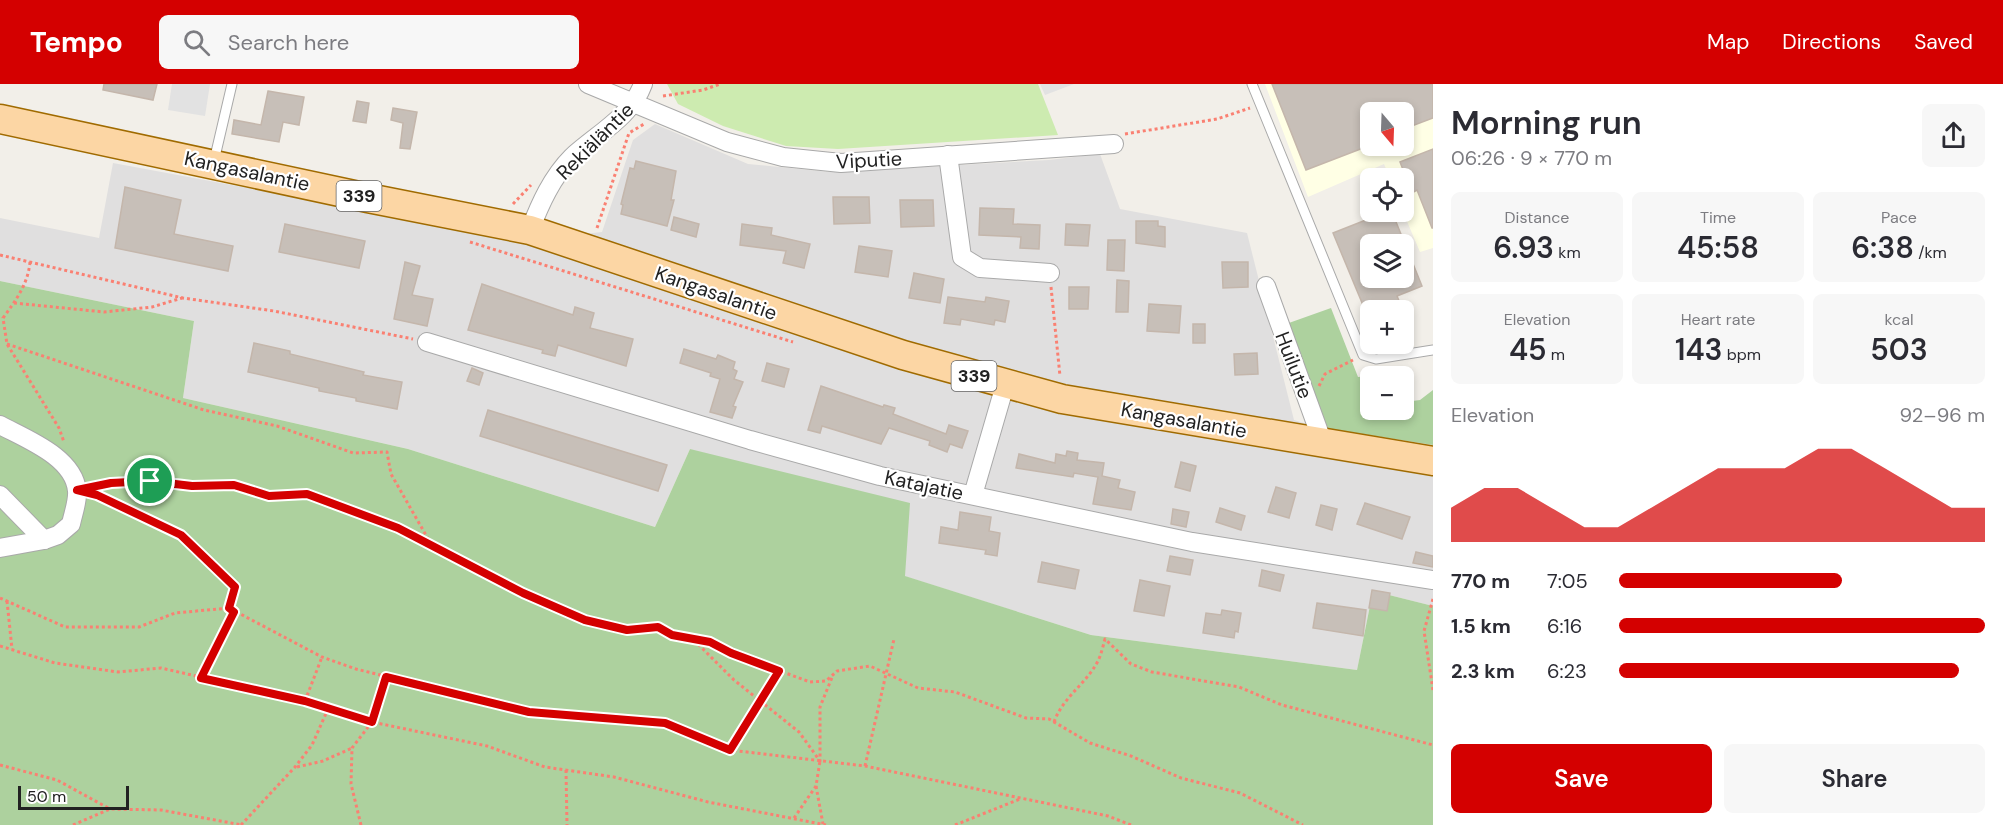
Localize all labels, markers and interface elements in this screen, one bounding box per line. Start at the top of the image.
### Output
search box [159,15,579,69]
text: Tempo [30,24,123,61]
icon: search [180,26,213,59]
text: Search here [228,28,349,57]
text: Map [1707,28,1749,56]
text: Directions [1782,28,1881,56]
text: Saved [1914,28,1973,56]
street label: Rekiäläntie [551,97,639,185]
text: Morning run [1451,101,1642,144]
north arrow [1360,102,1414,156]
map controls [1360,102,1414,420]
button: share [1922,104,1985,167]
street label: Kangasalantie [182,145,312,197]
street label: Viputie [835,145,903,175]
text: 06:26 · 9 × 770 m [1451,145,1612,171]
button: locate [1360,168,1414,222]
road number: 339 [336,181,382,211]
text: Distance [1505,207,1569,228]
text: Time [1700,207,1736,228]
text: Pace [1881,207,1917,228]
text: 6.93 [1493,228,1554,267]
text: 45:58 [1677,228,1759,267]
text: 6:38 [1851,228,1914,267]
button: layers [1360,234,1414,288]
text: km [1554,242,1581,263]
text: /km [1914,242,1947,263]
street label: Kangasalantie [652,260,780,326]
button: + [1360,300,1414,354]
text: Elevation [1504,309,1570,330]
text: Heart rate [1681,309,1755,330]
text: kcal [1885,309,1913,330]
street label: Huilutie [1269,328,1319,402]
text: 45 [1509,330,1547,369]
text: 143 [1675,330,1723,369]
text: 503 [1870,330,1928,369]
text: m [1547,344,1565,365]
text: bpm [1723,344,1761,365]
road number: 339 [952,361,996,391]
button: − [1360,366,1414,420]
street label: Kangasalantie [1119,396,1249,444]
text: Elevation [1451,402,1534,428]
text: 92–96 m [1900,402,1985,428]
pin [124,455,175,506]
icon: arrive [133,464,166,497]
street label: Katajatie [882,464,966,506]
text: 770 m [1451,568,1510,594]
text: 7:05 [1547,568,1588,594]
text: 1.5 km [1451,613,1511,639]
text: 6:16 [1547,613,1582,639]
text: 2.3 km [1451,658,1515,684]
text: 6:23 [1547,658,1587,684]
button: Save [1451,744,1712,813]
button: Share [1724,744,1985,813]
scale bar [18,783,129,810]
text: 50 m [27,786,66,807]

